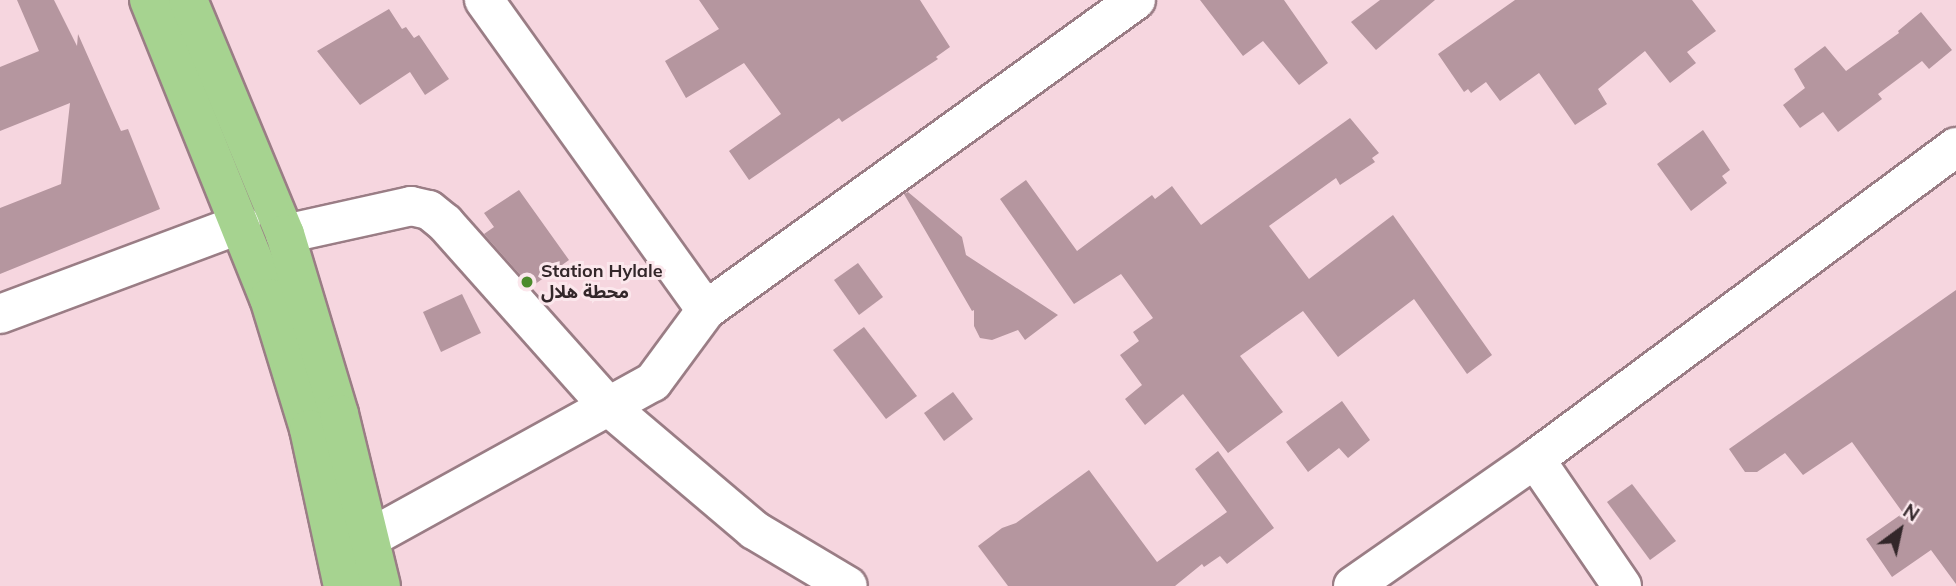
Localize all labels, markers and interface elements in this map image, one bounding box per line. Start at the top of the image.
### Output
place label: Station Hylale محطة هلال [541,261,663,304]
marker: Station Hylale محطة هلال [519,274,535,290]
north arrow [1865,495,1935,565]
text: N [1899,498,1924,526]

